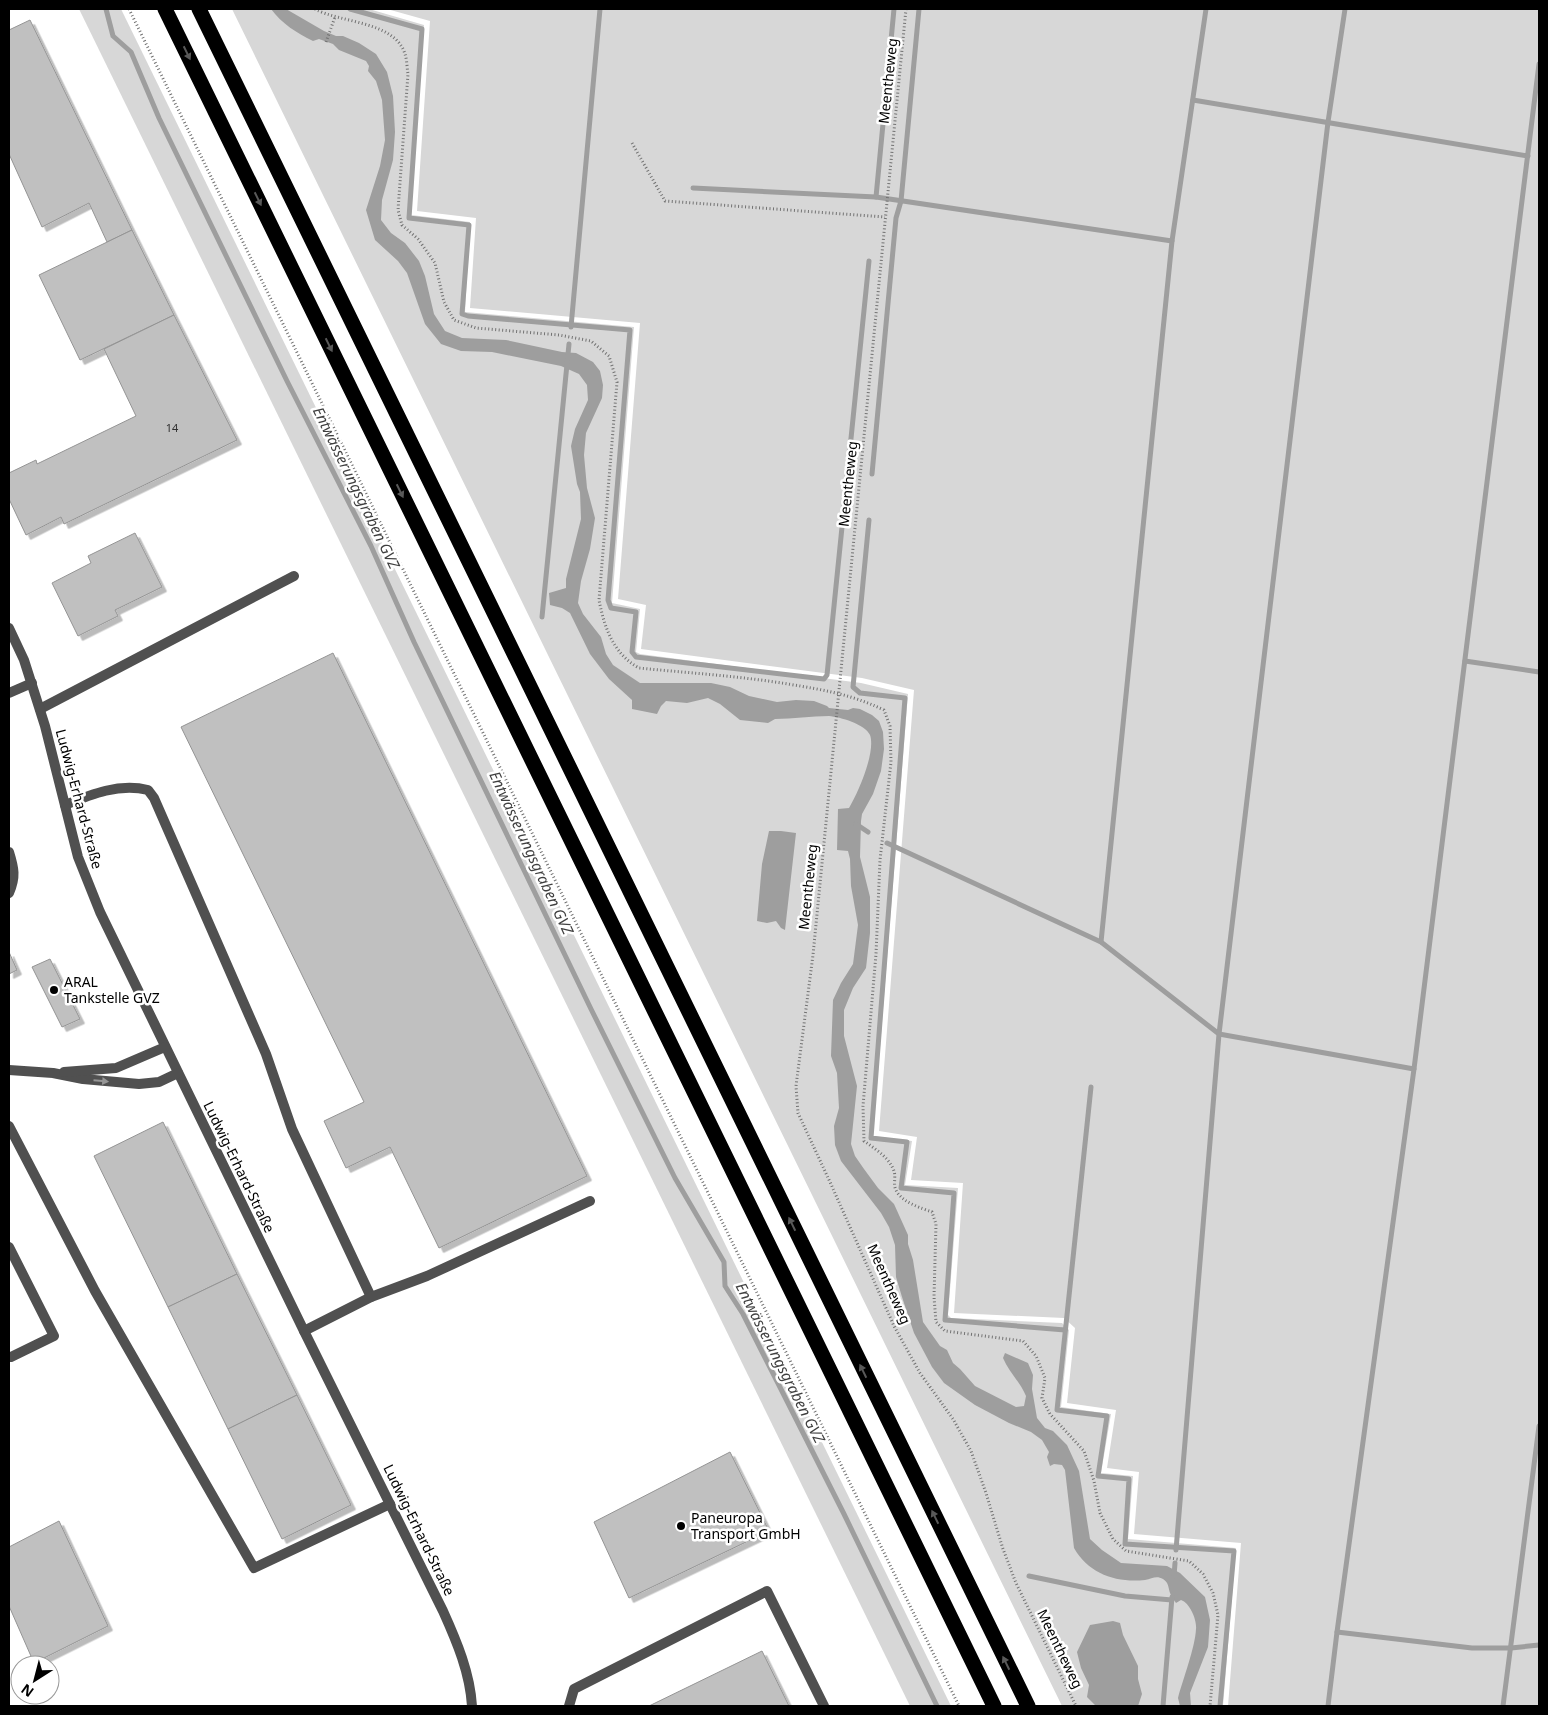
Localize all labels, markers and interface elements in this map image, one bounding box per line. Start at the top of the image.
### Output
street label: Meentheweg [874,37,901,125]
one-way arrow [182,45,191,60]
one-way arrow [254,191,262,206]
one-way arrow [325,337,333,352]
water label: Entwässerungsgraben GVZ [309,403,405,573]
house number: 14 [166,420,179,435]
street label: Meentheweg [834,440,861,528]
one-way arrow [397,484,405,498]
street label: Ludwig-Erhard-Straße [52,727,107,871]
water label: Entwässerungsgraben GVZ [485,768,579,938]
street label: Meentheweg [794,843,821,931]
place label: ARAL Tankstelle GVZ [64,972,160,1007]
marker: ARAL Tankstelle GVZ [48,984,60,996]
one-way arrow [93,1077,109,1085]
street label: Ludwig-Erhard-Straße [199,1098,280,1236]
one-way arrow [788,1217,796,1232]
street label: Meentheweg [863,1241,916,1327]
water label: Entwässerungsgraben GVZ [732,1279,831,1447]
one-way arrow [859,1363,868,1378]
street label: Ludwig-Erhard-Straße [379,1461,460,1599]
place label: Paneuropa Transport GmbH [691,1508,801,1543]
one-way arrow [931,1509,939,1524]
marker: Paneuropa Transport GmbH [675,1520,687,1532]
street label: Meentheweg [1033,1606,1088,1692]
north arrow [10,1655,60,1705]
one-way arrow [1002,1655,1010,1670]
text: N [17,1680,37,1702]

